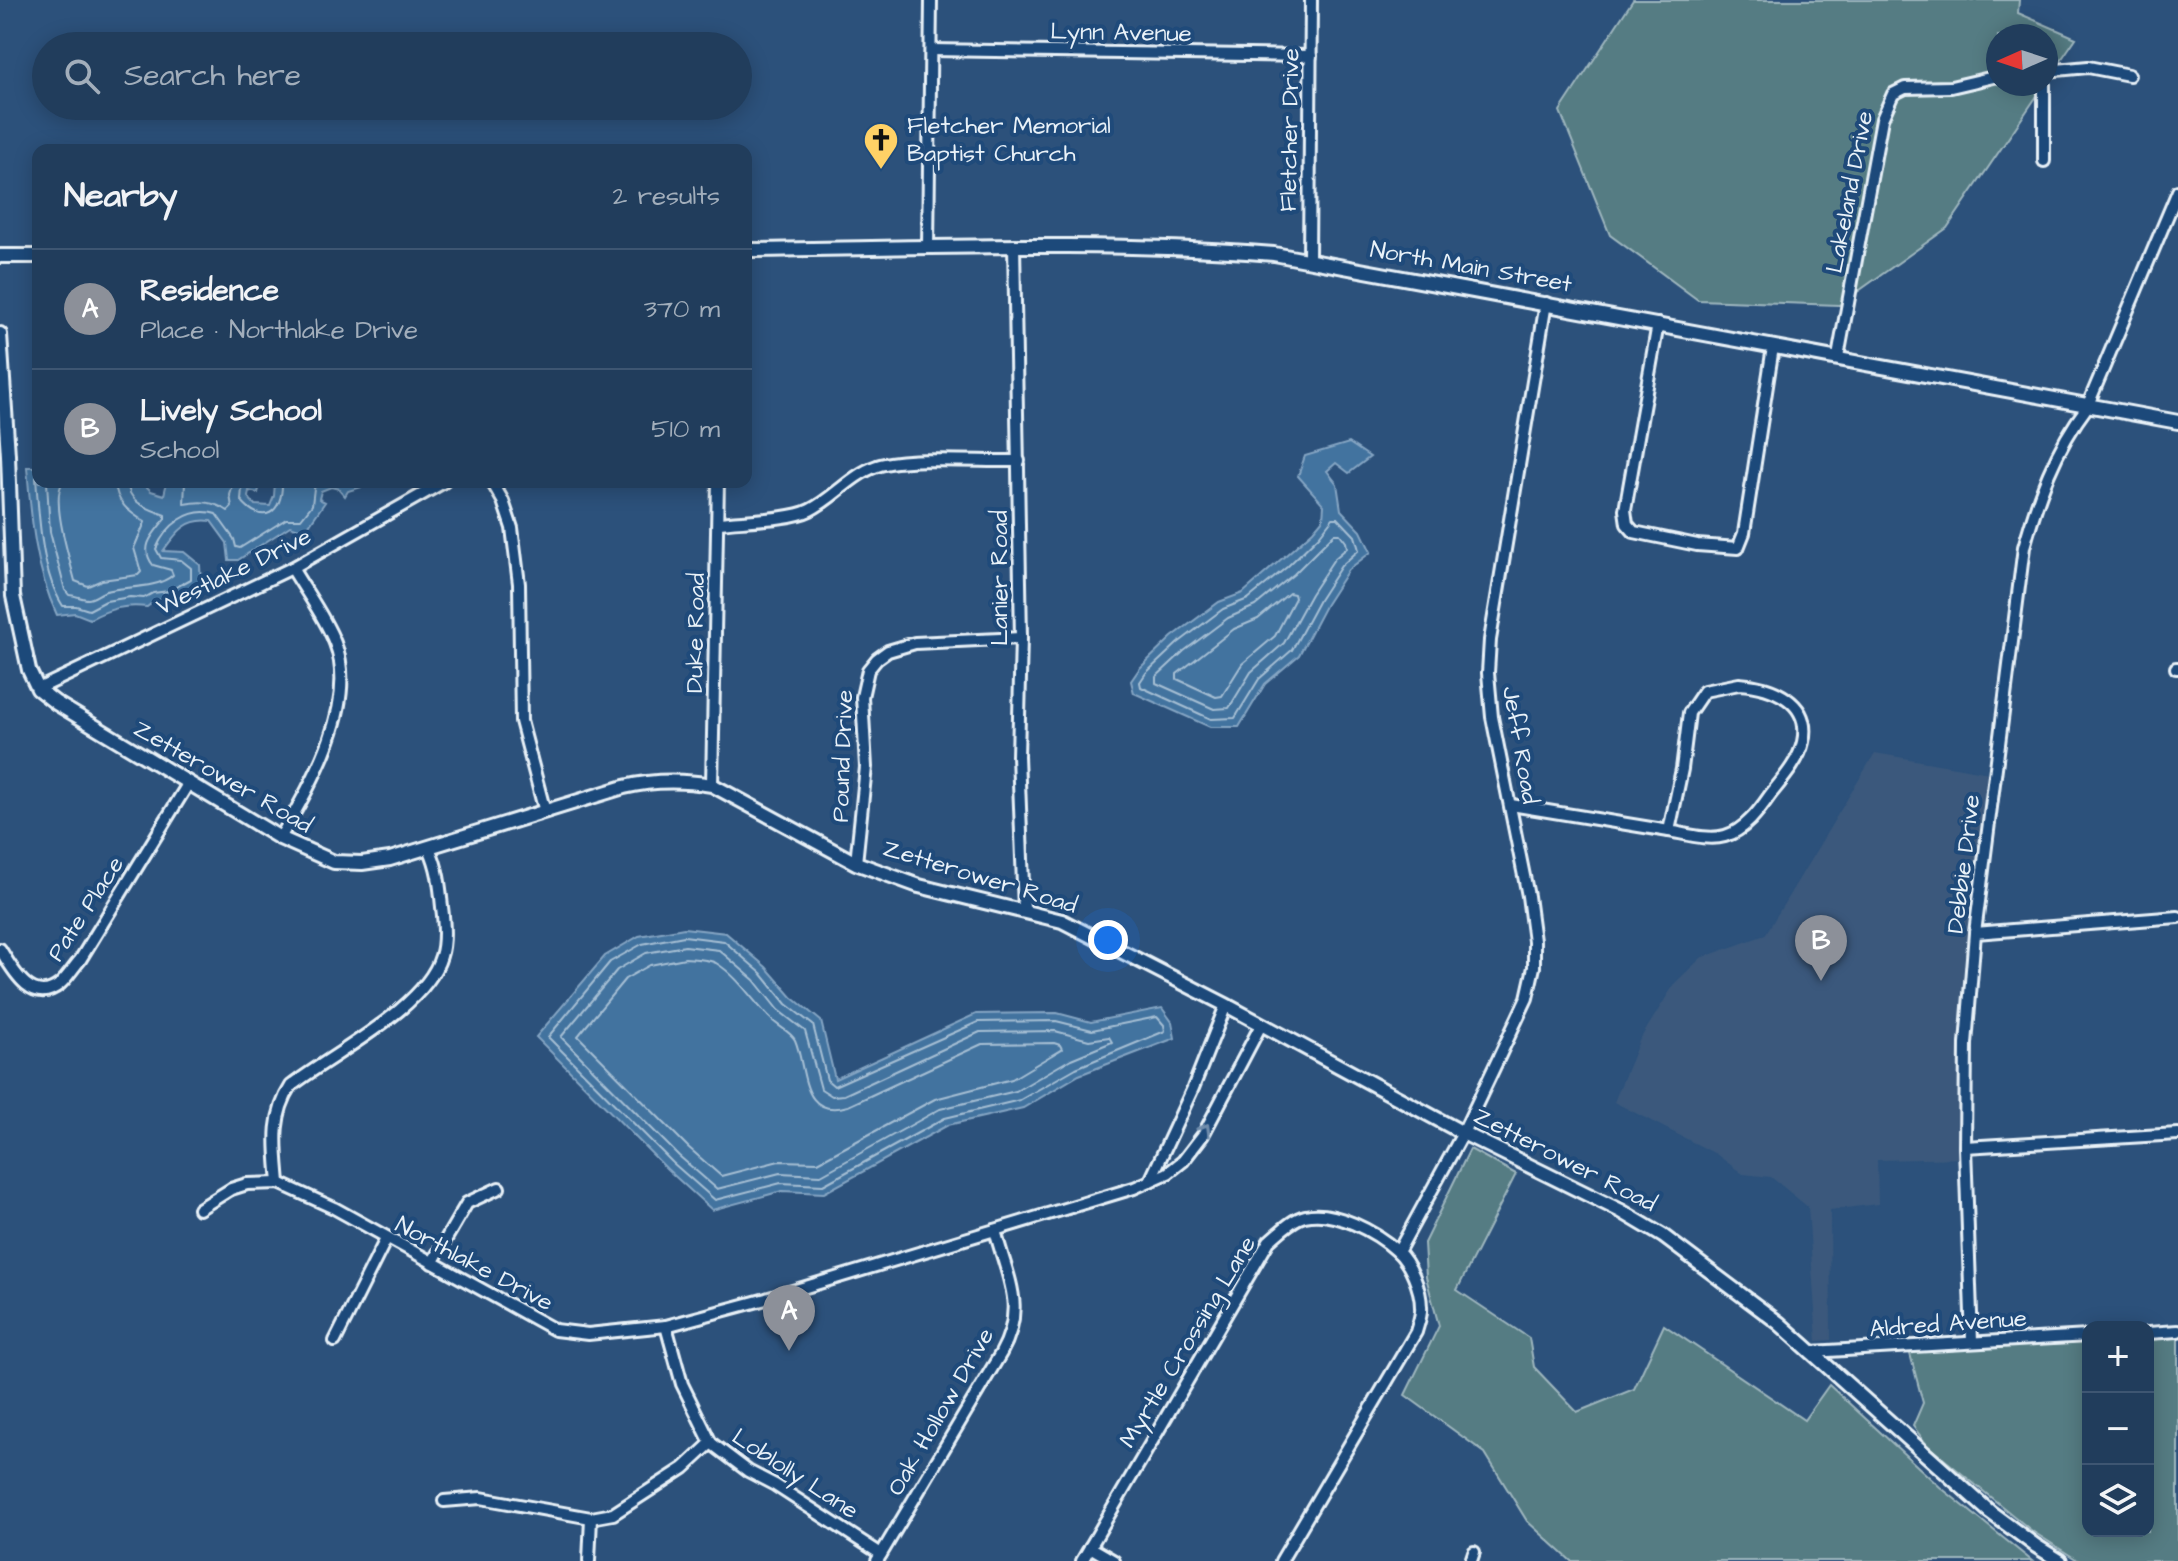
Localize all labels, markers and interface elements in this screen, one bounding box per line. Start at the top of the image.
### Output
street label: Lynn Avenue [1050,15,1192,52]
north arrow [1986,24,2058,96]
search box [32,32,752,120]
street label: Fletcher Drive [1272,48,1308,212]
icon: search [60,54,104,98]
text: Search here [124,55,301,97]
street label: Lakeland Drive [1818,108,1882,276]
place label: Fletcher Memorial Baptist Church [907,109,1111,171]
church icon: Fletcher Memorial Baptist Church [862,121,900,171]
text: Nearby [64,172,178,220]
text: 2 results [612,178,720,214]
street label: North Main Street [1367,233,1575,302]
text: Residence [140,270,279,312]
text: A [82,291,98,327]
text: 370 m [644,291,720,327]
text: Place · Northlake Drive [140,312,418,348]
text: Lively School [140,390,322,432]
text: B [81,411,99,447]
text: 510 m [651,411,720,447]
text: School [140,432,219,468]
street label: Lanier Road [983,510,1017,646]
street label: Westlake Drive [151,520,317,624]
street label: Duke Road [678,573,714,693]
street label: Jeff Road [1493,683,1547,807]
street label: Pound Drive [824,689,862,823]
street label: Zetterower Road [127,712,319,842]
street label: Debbie Drive [1939,793,1989,935]
street label: Zetterower Road [879,831,1081,923]
street label: Pate Place [39,850,133,968]
pin: B [1795,915,1847,981]
your location [1088,920,1128,960]
street label: Zetterower Road [1468,1099,1662,1221]
one-way arrow [1195,1123,1211,1138]
street label: Northlake Drive [389,1208,559,1320]
street label: Myrtle Crossing Lane [1111,1230,1266,1455]
pin: A [763,1285,815,1351]
street label: Aldred Avenue [1868,1302,2028,1346]
map controls [2082,1321,2154,1537]
button: + [2082,1321,2154,1393]
street label: Oak Hollow Drive [879,1322,1003,1502]
button: − [2082,1393,2154,1465]
street label: Loblolly Lane [724,1420,865,1529]
button: layers [2082,1465,2154,1537]

